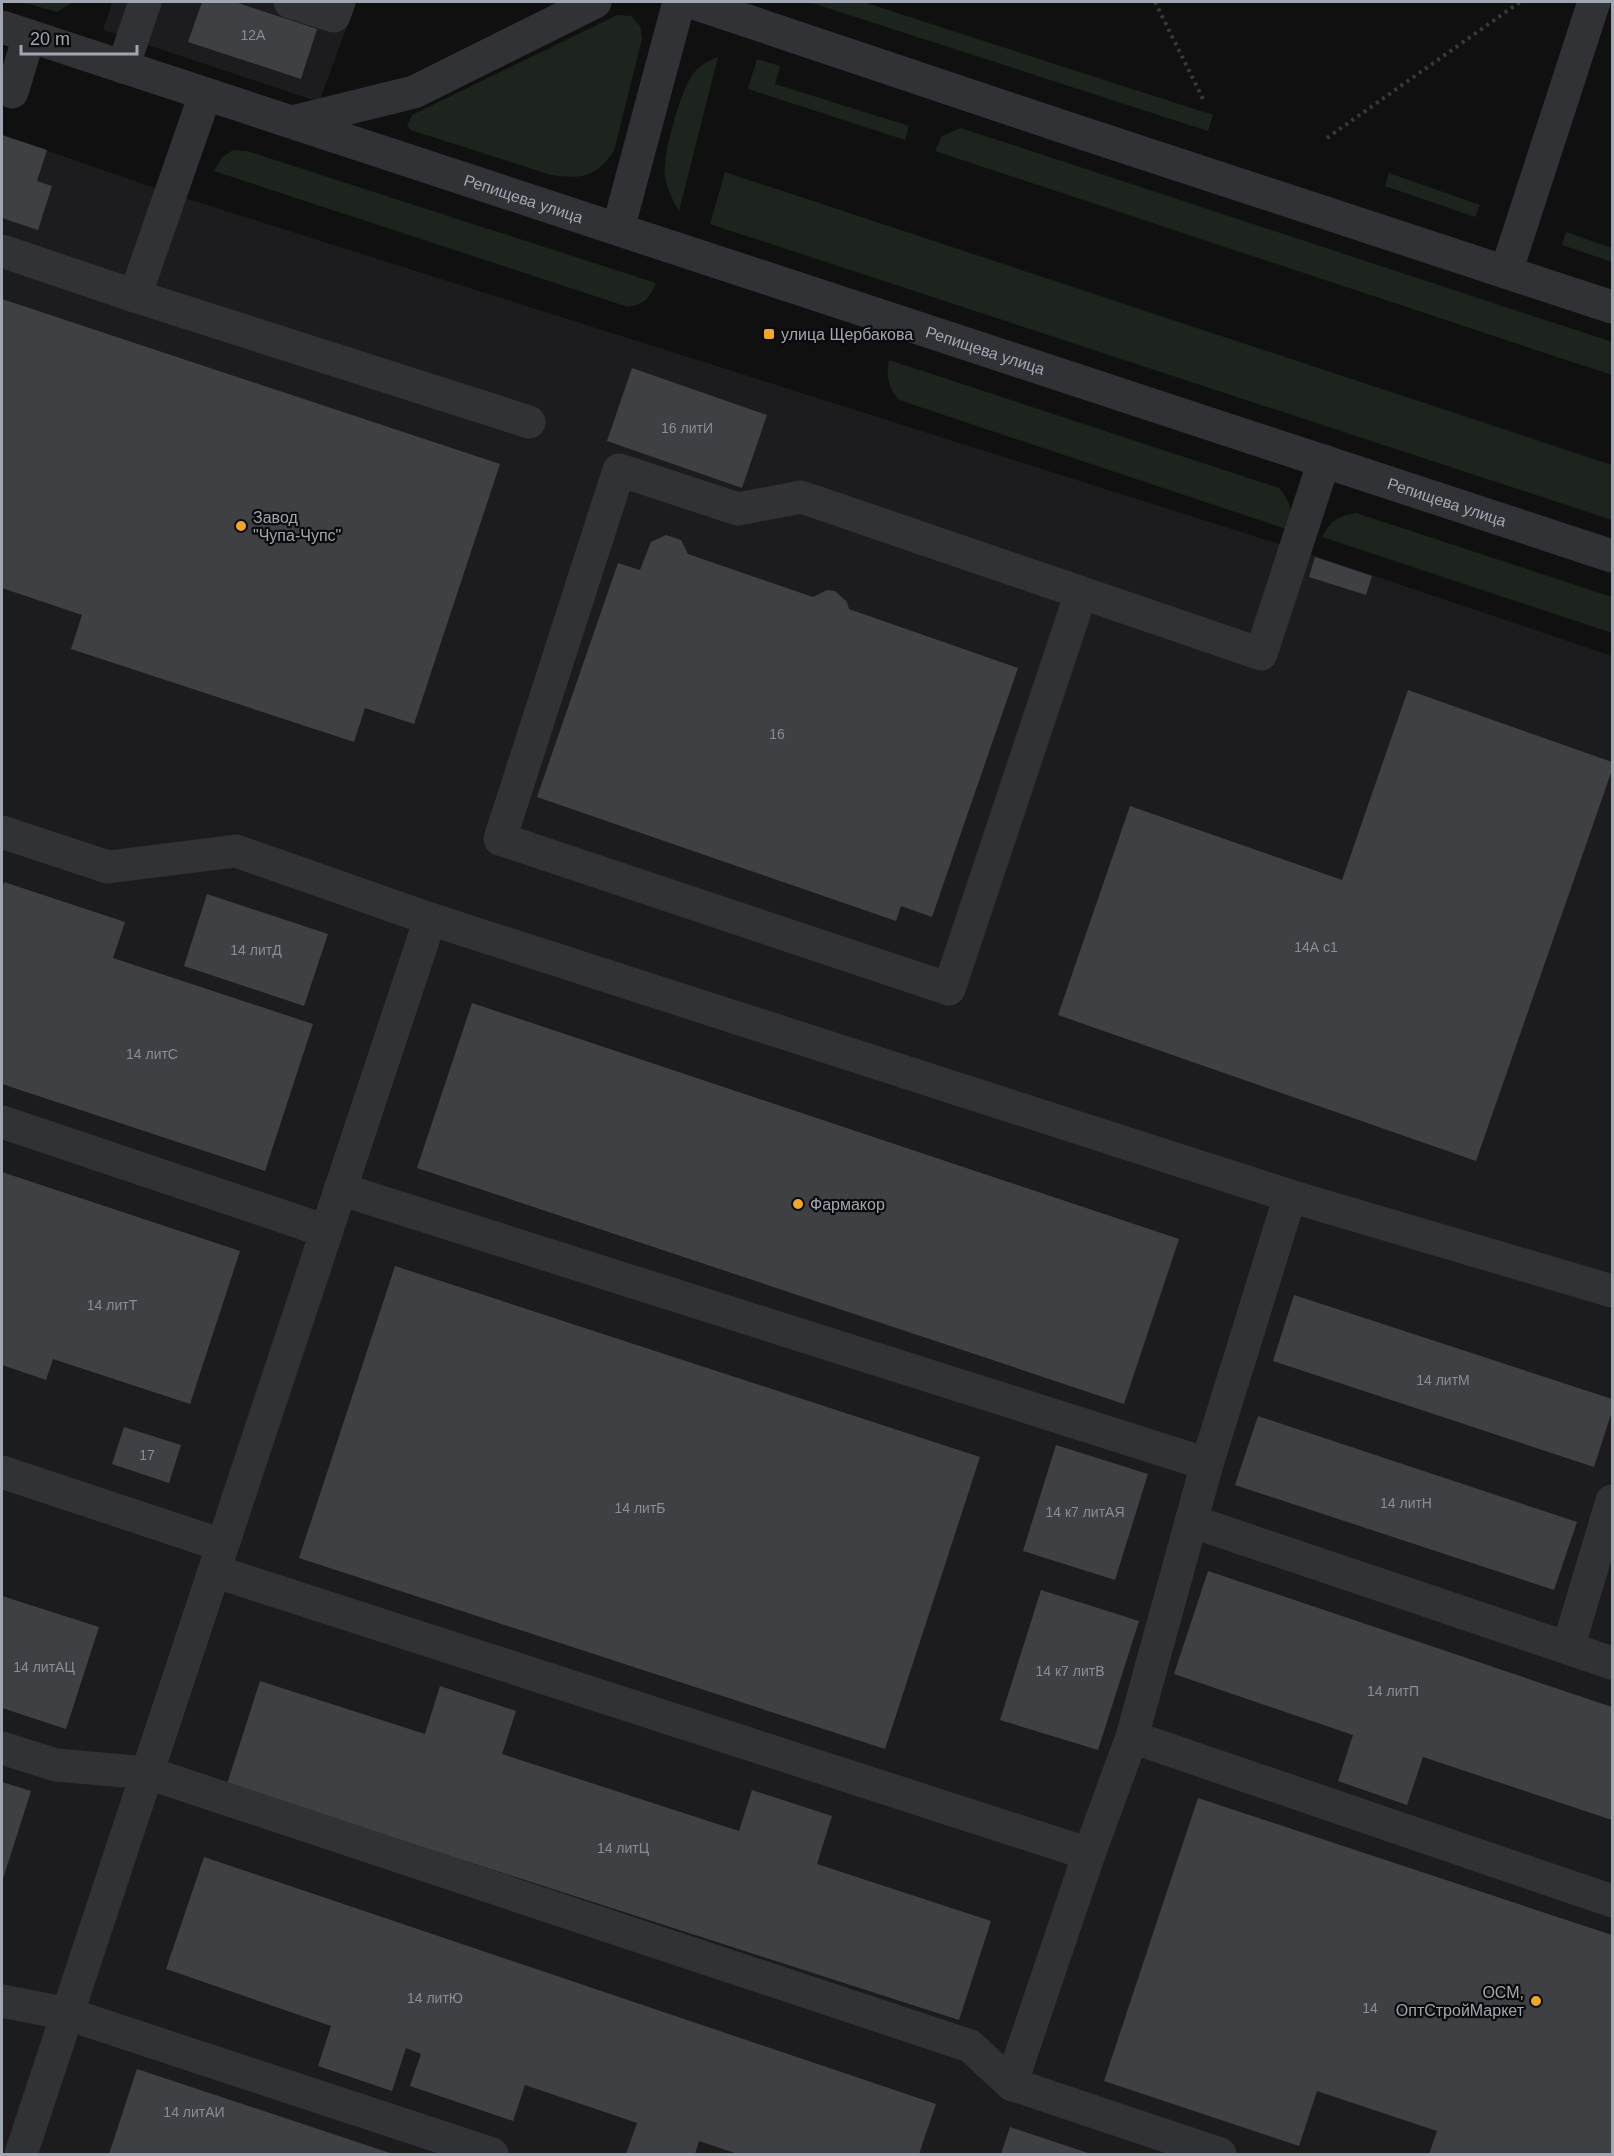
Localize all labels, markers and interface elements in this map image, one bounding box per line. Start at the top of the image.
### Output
scale bar [21,18,136,56]
house number: 12А [241,27,266,43]
text: 20 m [30,29,70,49]
street label: Репищева улица [462,171,585,226]
street label: Репищева улица [924,323,1047,378]
place label: улица Щербакова [781,326,913,343]
marker: улица Щербакова [762,327,776,341]
house number: 16 литИ [661,420,713,436]
street label: Репищева улица [1385,475,1509,530]
place label: Завод "Чупа-Чупс" [253,509,341,544]
marker: Завод "Чупа-Чупс" [234,519,248,533]
house number: 16 [769,726,785,742]
house number: 14А с1 [1294,939,1338,955]
house number: 14 литД [230,942,282,958]
house number: 14 литС [126,1046,178,1062]
place label: Фармакор [810,1196,885,1213]
marker: Фармакор [791,1197,805,1211]
house number: 14 литТ [87,1297,138,1313]
house number: 14 литМ [1416,1372,1470,1388]
house number: 17 [139,1447,155,1463]
house number: 14 литН [1380,1495,1432,1511]
house number: 14 литБ [614,1500,666,1516]
house number: 14 к7 литАЯ [1045,1504,1125,1520]
house number: 14 литАЦ [13,1659,75,1675]
house number: 14 к7 литВ [1035,1663,1105,1679]
house number: 14 литП [1367,1683,1419,1699]
house number: 14 литЦ [597,1840,650,1856]
place label: ОСМ, ОптСтройМаркет [1396,1984,1525,2019]
house number: 14 литЮ [407,1990,463,2006]
marker: ОСМ, ОптСтройМаркет [1529,1994,1543,2008]
house number: 14 [1362,2000,1378,2016]
house number: 14 литАИ [163,2104,225,2120]

